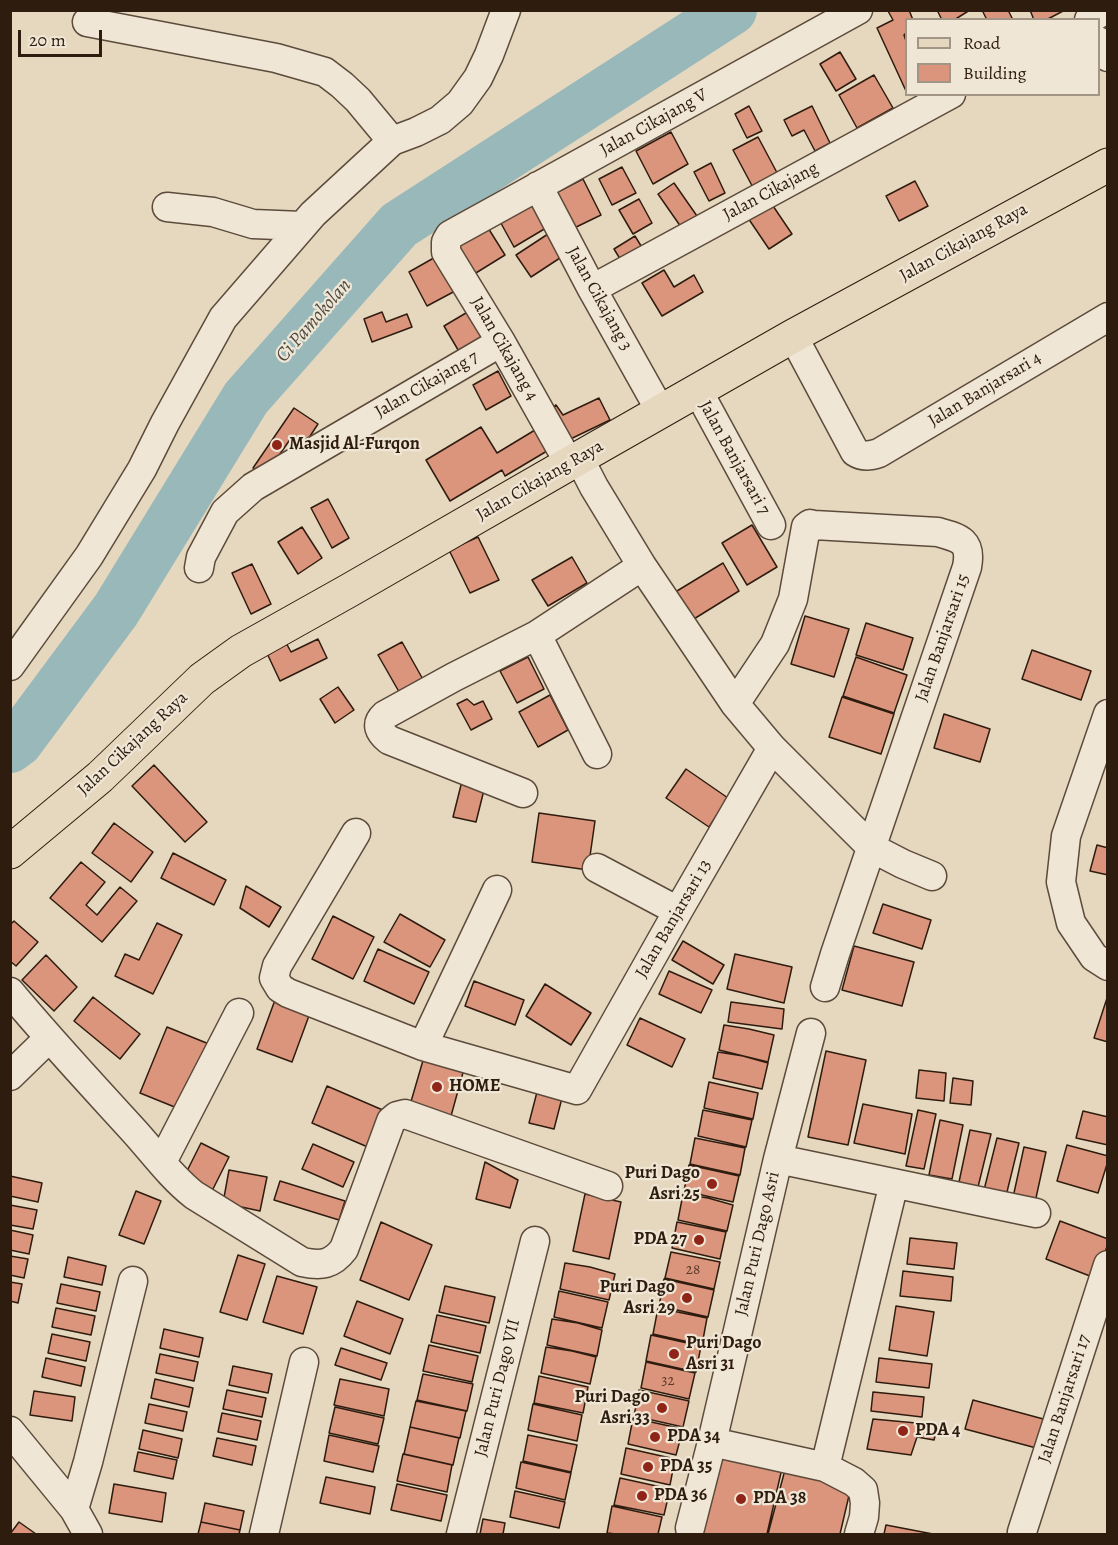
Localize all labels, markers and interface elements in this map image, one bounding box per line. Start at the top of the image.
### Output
scale bar [21,18,105,56]
legend [905,18,1100,96]
text: 20 m [29,28,66,52]
text: Road [963,31,1000,55]
text: Building [963,61,1027,85]
street label: Jalan Cikajang V [597,85,711,161]
street label: Jalan Cikajang [720,158,822,226]
street label: Jalan Cikajang Raya [896,199,1032,287]
street label: Jalan Cikajang 3 [562,243,636,355]
water label: Ci Pamokolan [271,274,357,368]
street label: Jalan Cikajang 4 [466,293,542,405]
street label: Jalan Cikajang 7 [371,347,483,423]
street label: Jalan Banjarsari 4 [925,348,1045,432]
street label: Jalan Banjarsari 7 [694,397,774,519]
place label: Masjid Al-Furqon [289,434,420,456]
street label: Jalan Cikajang Raya [473,436,607,526]
marker: Masjid Al-Furqon [270,438,284,452]
street label: Jalan Banjarsari 15 [911,571,975,705]
street label: Jalan Cikajang Raya [73,687,193,801]
street label: Jalan Banjarsari 13 [631,856,717,982]
place label: HOME [449,1076,500,1098]
marker: HOME [430,1080,444,1094]
place label: Puri Dago Asri 25 [625,1163,700,1206]
street label: Jalan Puri Dago Asri [731,1170,785,1318]
marker: Puri Dago Asri 25 [705,1177,719,1191]
place label: PDA 27 [634,1229,687,1251]
marker: PDA 27 [692,1233,706,1247]
house number: 28 [686,1261,700,1279]
place label: Puri Dago Asri 29 [600,1277,675,1320]
marker: Puri Dago Asri 29 [680,1291,694,1305]
street label: Jalan Puri Dago VII [470,1317,526,1459]
street label: Jalan Banjarsari 17 [1034,1332,1096,1466]
place label: Puri Dago Asri 31 [686,1333,761,1376]
marker: Puri Dago Asri 31 [667,1347,681,1361]
house number: 32 [661,1372,675,1390]
place label: Puri Dago Asri 33 [575,1387,650,1430]
marker: Puri Dago Asri 33 [655,1401,669,1415]
place label: PDA 4 [915,1420,960,1442]
marker: PDA 4 [896,1424,910,1438]
place label: PDA 34 [667,1426,720,1448]
marker: PDA 34 [648,1430,662,1444]
place label: PDA 35 [660,1456,712,1478]
marker: PDA 35 [641,1460,655,1474]
place label: PDA 36 [654,1485,707,1507]
place label: PDA 38 [753,1488,806,1510]
marker: PDA 36 [635,1489,649,1503]
marker: PDA 38 [734,1492,748,1506]

